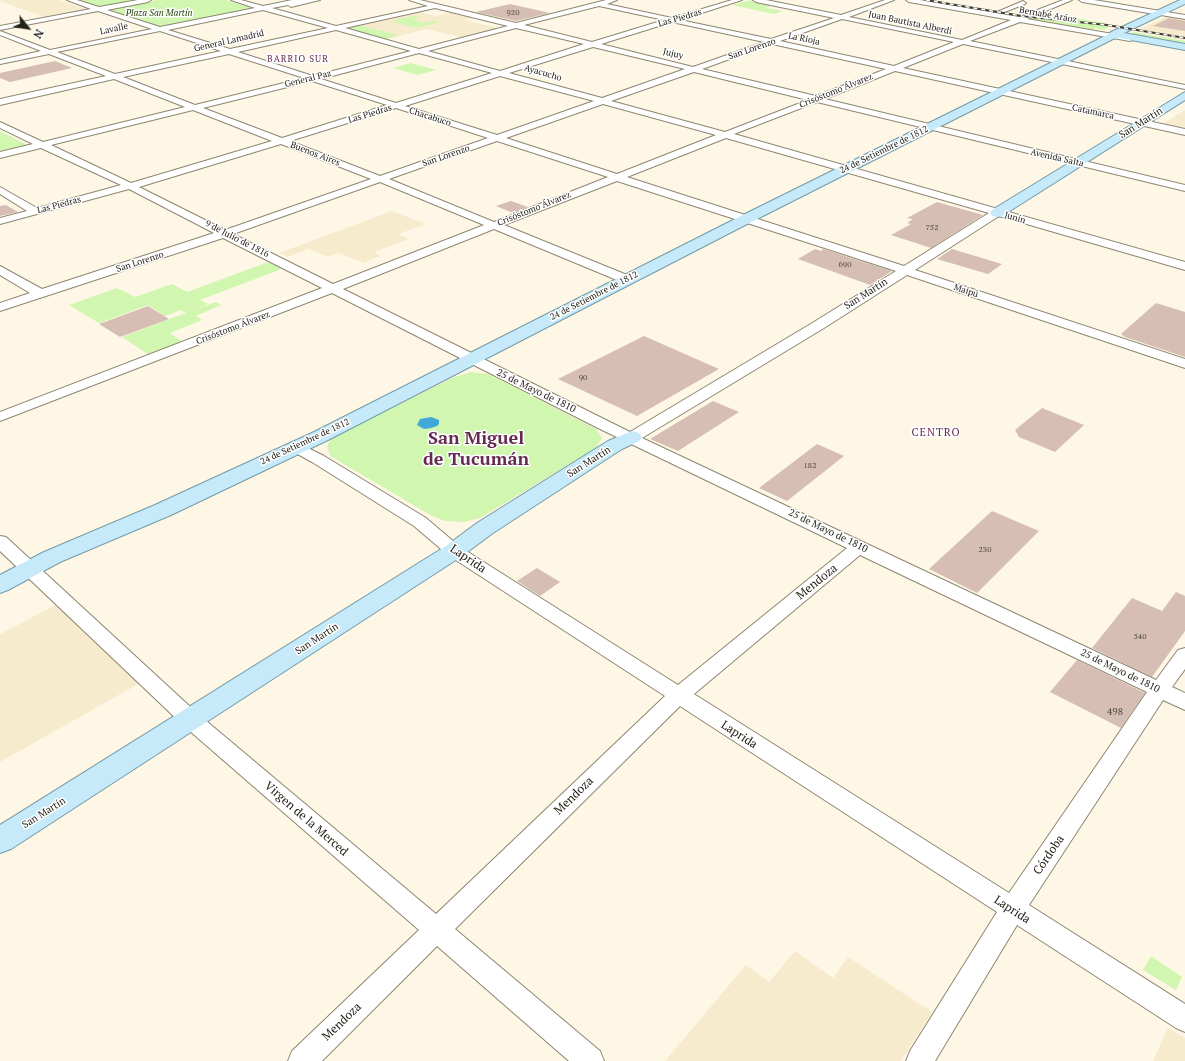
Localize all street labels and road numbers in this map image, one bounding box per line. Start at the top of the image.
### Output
street label: Bernabé Aráoz [1018,5,1078,25]
street label: Las Piedras [657,7,703,29]
street label: Juan Bautista Alberdi [867,9,953,37]
street label: Lavalle [99,21,129,37]
street label: General Lamadrid [193,28,265,54]
street label: La Rioja [787,30,821,48]
street label: San Lorenzo [727,36,777,62]
street label: Jujuy [662,46,684,62]
street label: Ayacucho [523,63,563,83]
street label: General Paz [284,68,332,90]
street label: Crisóstomo Álvarez [798,71,874,111]
street label: Las Piedras [347,102,393,126]
street label: Catamarca [1071,102,1115,122]
street label: Chacabuco [408,105,452,129]
street label: San Martín [1117,105,1165,141]
street label: 24 de Setiembre de 1812 [838,124,930,176]
street label: Buenos Aires [289,140,341,168]
street label: San Lorenzo [421,143,471,169]
street label: Avenida Salta [1029,147,1085,169]
street label: Crisóstomo Álvarez [496,189,572,229]
street label: Las Piedras [36,194,82,216]
street label: Junín [1003,210,1027,226]
street label: 9 de Julio de 1816 [203,218,271,260]
street label: San Lorenzo [115,249,165,275]
street label: 24 de Setiembre de 1812 [548,269,640,323]
street label: San Martín [842,276,890,312]
street label: Maipú [952,282,980,300]
street label: Crisóstomo Álvarez [195,309,271,347]
street label: 25 de Mayo de 1810 [494,367,578,415]
street label: 24 de Setiembre de 1812 [259,417,351,467]
street label: San Martín [565,444,613,480]
street label: 25 de Mayo de 1810 [786,507,870,555]
street label: Laprida [447,542,489,576]
street label: Mendoza [794,561,840,603]
street label: San Martín [293,621,341,657]
street label: 25 de Mayo de 1810 [1078,647,1162,695]
street label: Laprida [718,718,760,752]
street label: Mendoza [552,774,596,818]
street label: Virgen de la Merced [261,779,351,859]
street label: San Martín [20,795,68,831]
street label: Córdoba [1031,832,1067,878]
street label: Laprida [991,893,1033,927]
street label: Mendoza [320,1000,364,1044]

